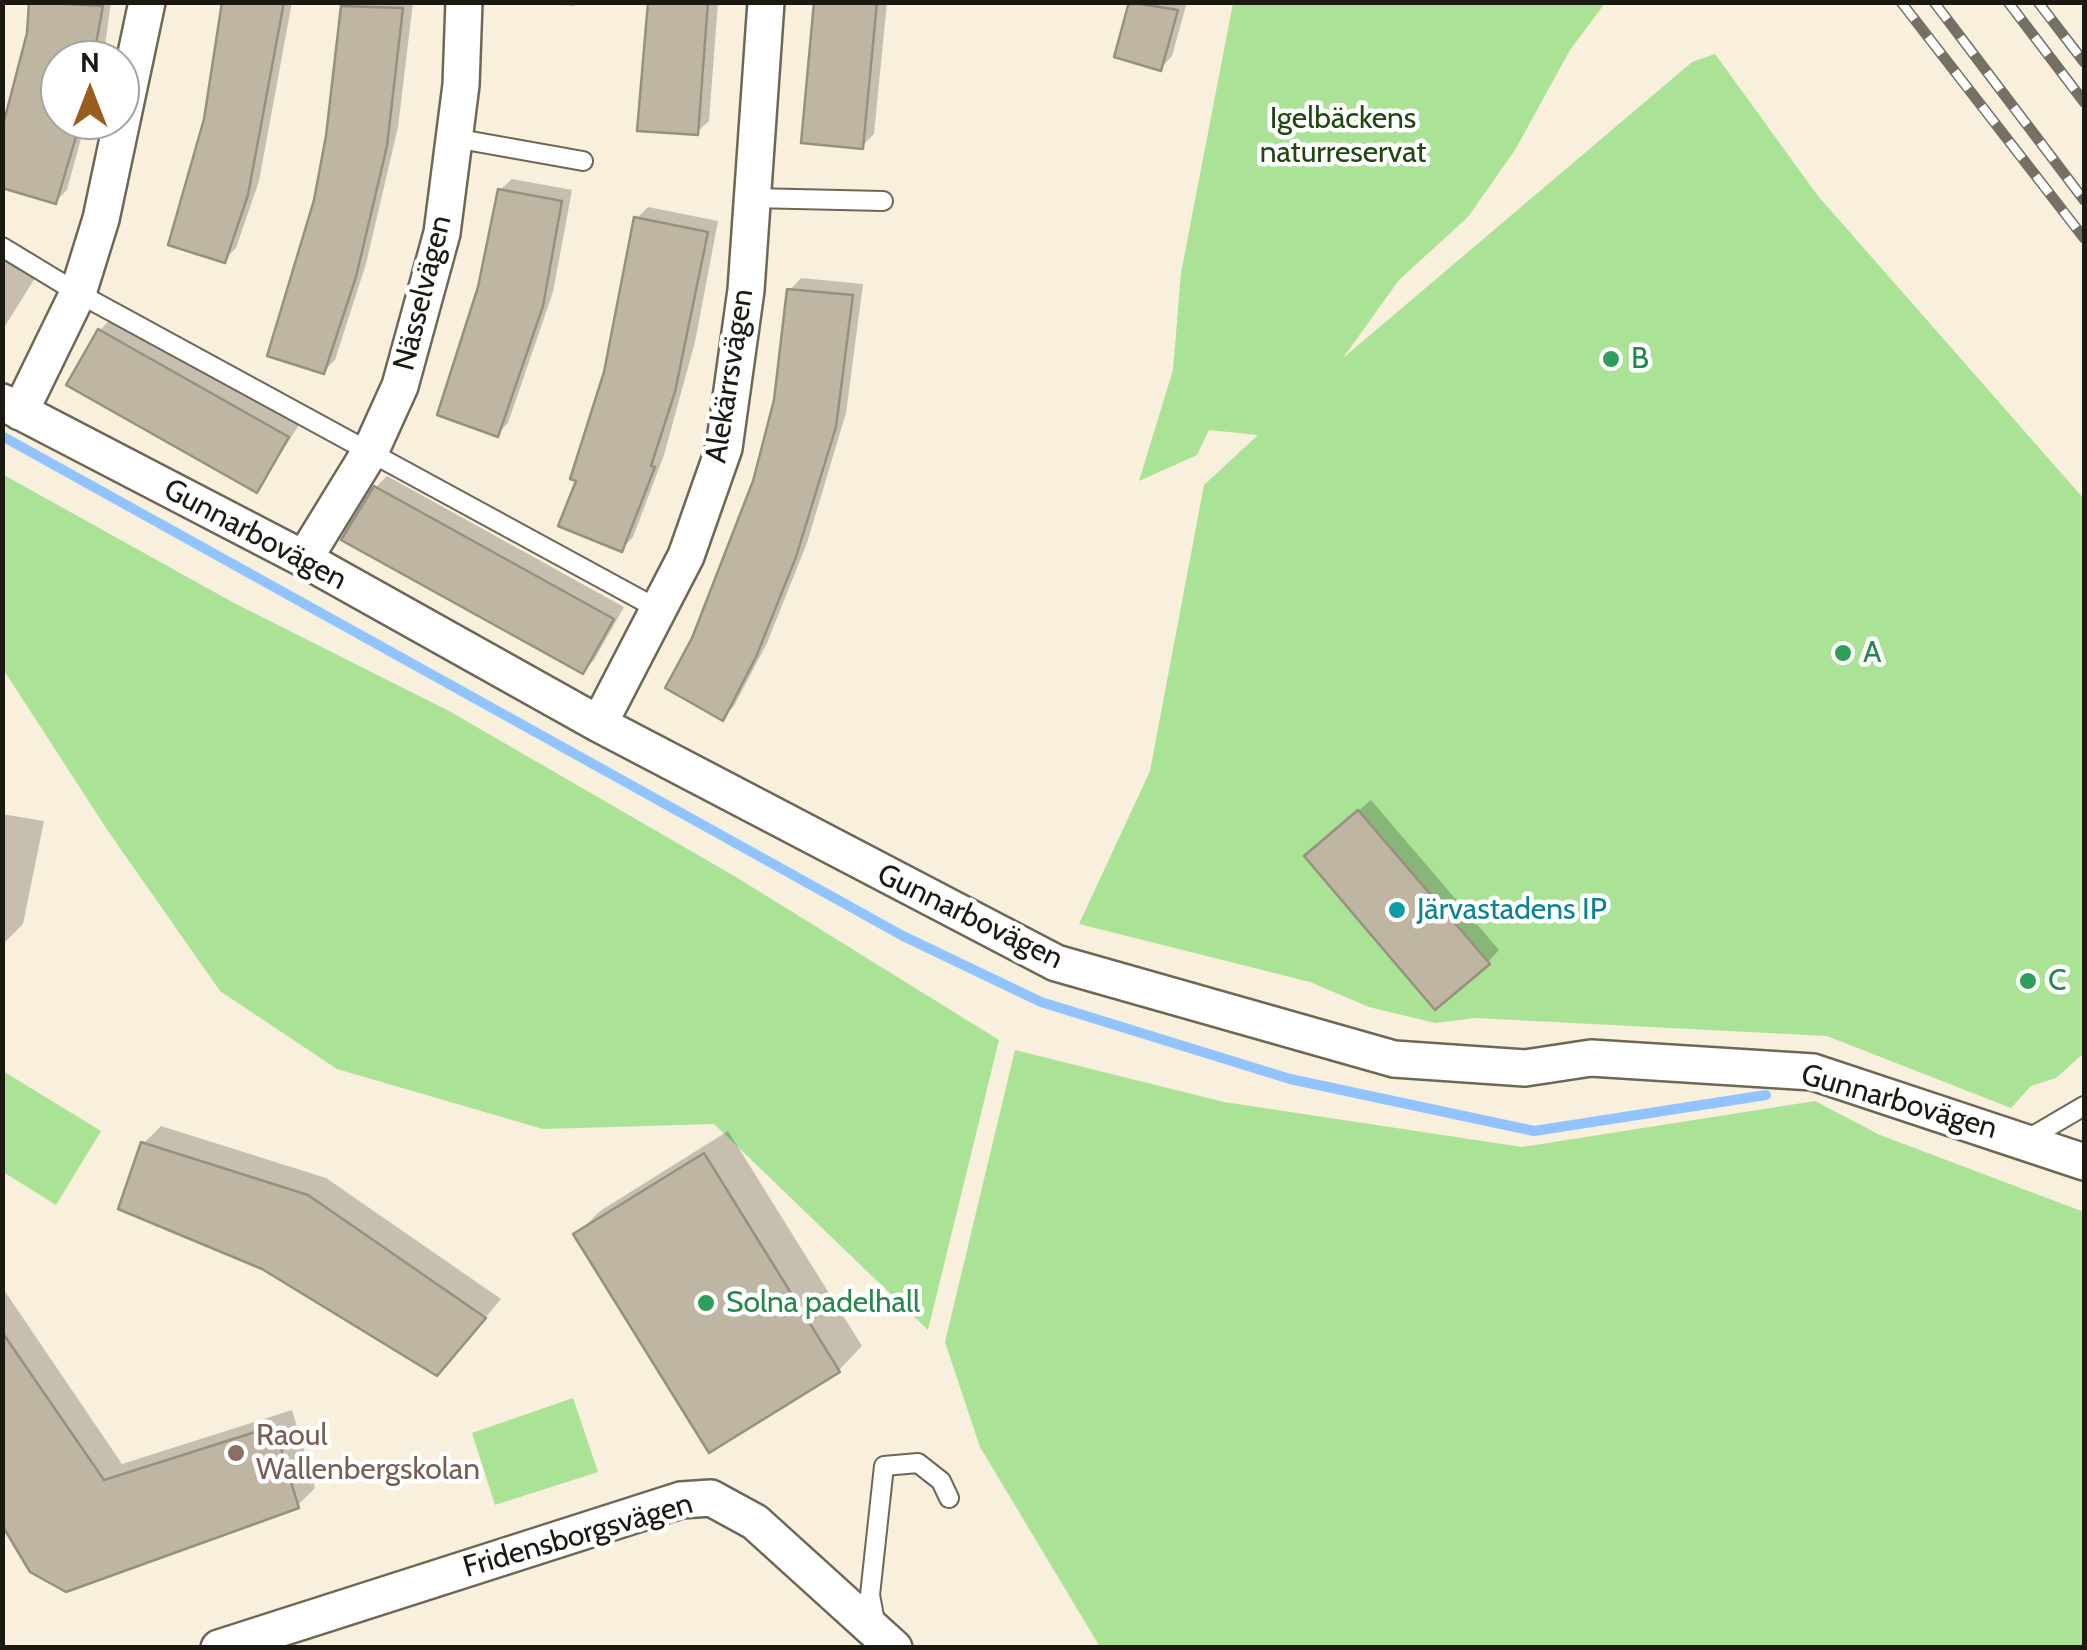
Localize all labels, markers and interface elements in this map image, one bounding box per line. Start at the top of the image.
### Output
north arrow [40,40,140,140]
text: N [80,45,100,79]
park label: Igelbäckens naturreservat [1260,101,1426,172]
street label: Nässelvägen [386,212,460,374]
street label: Alekärrsvägen [698,286,762,466]
place label: B [1631,341,1649,377]
marker: B [1600,348,1622,370]
street label: Gunnarbovägen [157,472,353,598]
place label: A [1863,635,1881,671]
marker: A [1832,642,1854,664]
street label: Gunnarbovägen [871,857,1069,977]
place label: Järvastadens IP [1417,892,1607,928]
marker: Järvastadens IP [1386,899,1408,921]
place label: C [2048,963,2066,999]
marker: C [2017,970,2039,992]
street label: Gunnarbovägen [1797,1057,2001,1147]
place label: Solna padelhall [726,1285,920,1321]
marker: Solna padelhall [695,1292,717,1314]
place label: Raoul Wallenbergskolan [256,1418,480,1488]
marker: Raoul Wallenbergskolan [225,1442,247,1464]
street label: Fridensborgsvägen [459,1486,697,1586]

